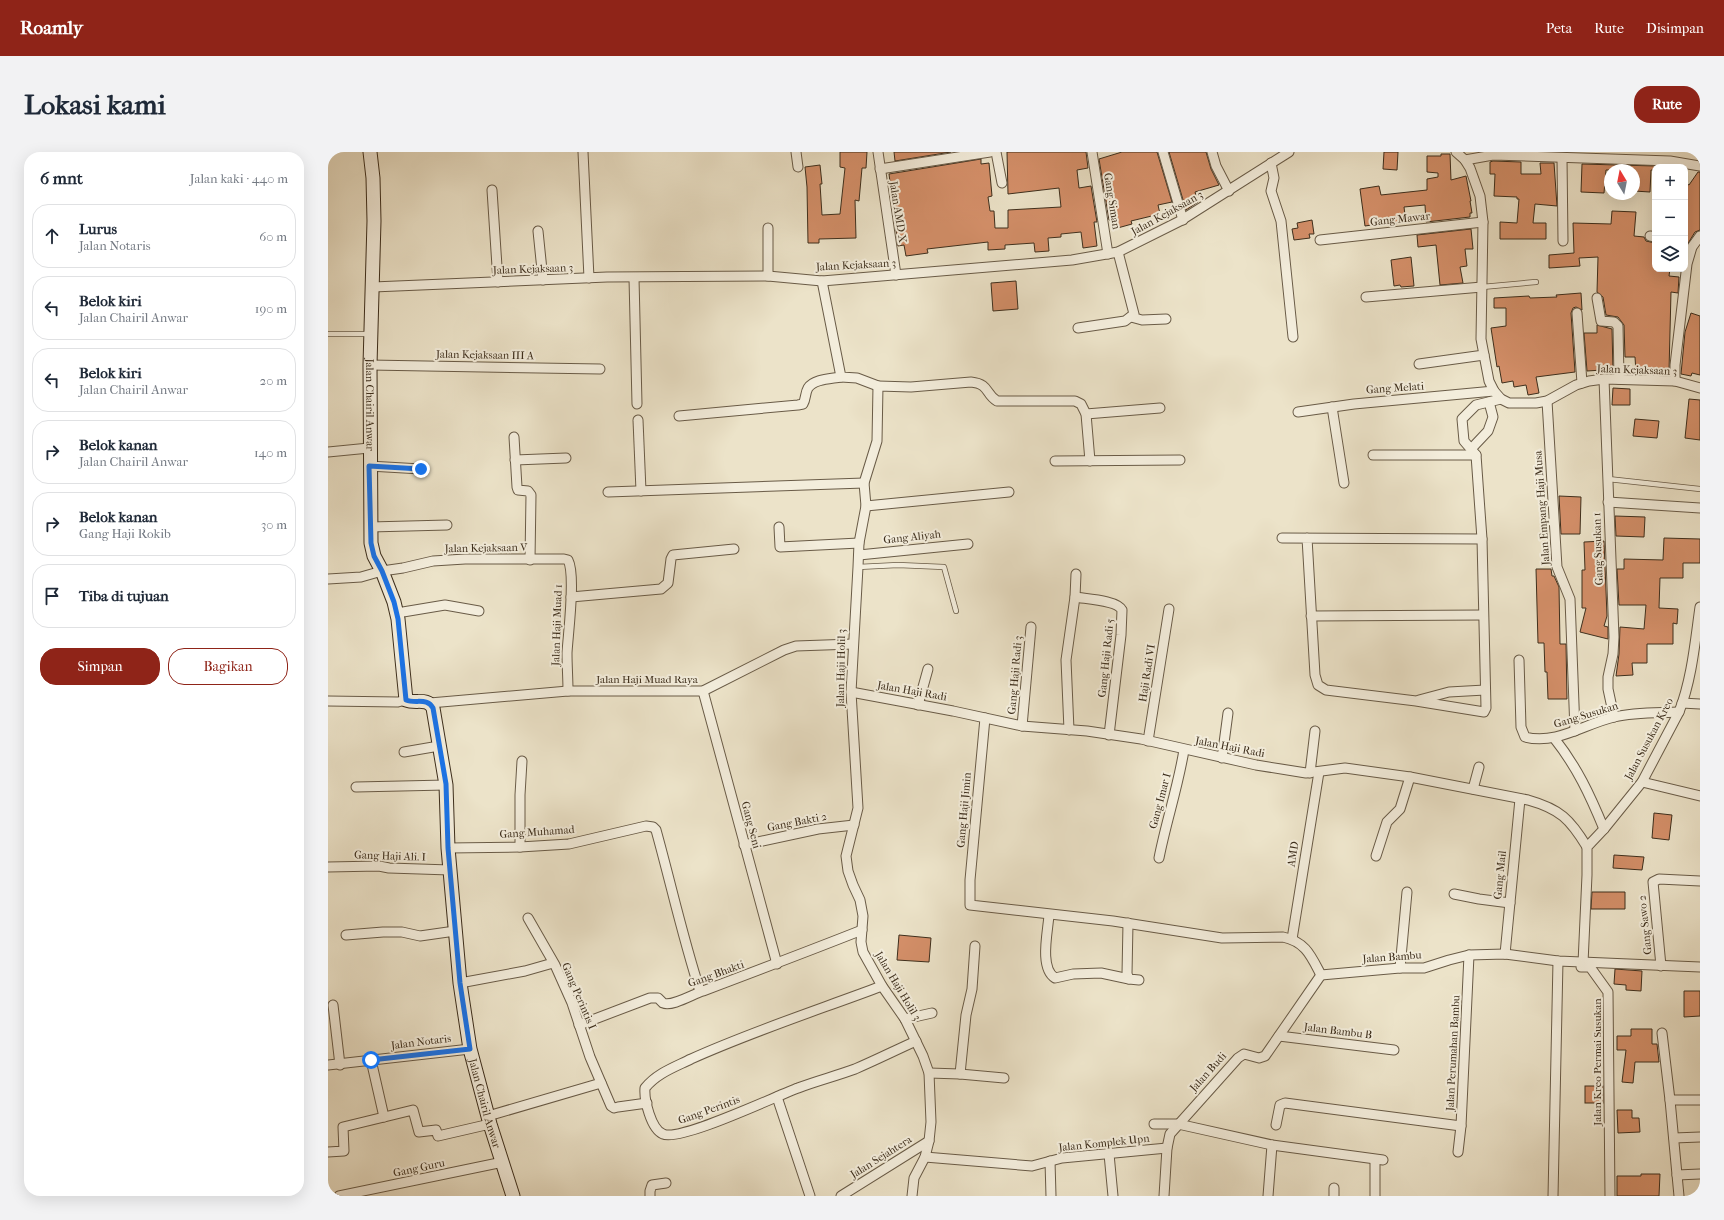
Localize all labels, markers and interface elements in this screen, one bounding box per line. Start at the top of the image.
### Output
text: Roamly [20,17,83,39]
text: Peta [1546,20,1572,37]
text: Rute [1594,20,1624,37]
text: Disimpan [1646,20,1704,37]
button: Rute [1634,86,1700,123]
text: Lokasi kami [24,88,166,121]
north arrow [1604,164,1640,200]
map controls [1652,164,1688,272]
button: + [1652,164,1688,200]
text: 6 mnt [40,168,83,188]
text: Jalan kaki · 440 m [190,171,288,186]
street label: Gang Siman [1101,172,1123,231]
street label: Jalan AMD X [887,179,909,244]
street label: Jalan Kejaksaan 3 [1128,188,1205,239]
button: − [1652,200,1688,236]
street label: Gang Mawar [1369,209,1431,229]
text: Lurus [79,220,117,238]
icon: ahead [41,225,63,247]
text: 60 m [259,229,287,244]
button: layers [1652,236,1688,272]
text: Jalan Notaris [79,238,151,253]
street label: Jalan Kejaksaan 3 [815,256,896,274]
street label: Jalan Kejaksaan 3 [492,261,573,277]
text: Belok kiri [79,292,142,310]
icon: left [41,297,63,319]
text: 190 m [255,301,287,316]
text: Jalan Chairil Anwar [79,310,188,325]
street label: Jalan Kejaksaan III A [435,348,535,362]
street label: Jalan Chairil Anwar [363,357,377,451]
street label: Jalan Kejaksaan 3 [1596,362,1677,378]
text: Belok kiri [79,364,142,382]
icon: left [41,369,63,391]
text: 20 m [260,373,287,388]
street label: Gang Melati [1366,379,1425,397]
text: Jalan Chairil Anwar [79,382,188,397]
text: Belok kanan [79,436,158,454]
icon: right [41,441,63,463]
text: 140 m [254,445,287,460]
street label: Jalan Empang Haji Musa [1531,449,1553,567]
text: Jalan Chairil Anwar [79,454,188,469]
route end [412,460,430,478]
text: Belok kanan [79,508,158,526]
street label: Gang Susukan 1 [1590,512,1606,586]
icon: right [41,513,63,535]
text: 30 m [261,517,287,532]
text: Gang Haji Rokib [79,526,171,541]
street label: Gang Aliyah [883,527,942,546]
street label: Jalan Kejaksaan V [443,541,528,555]
street label: Jalan Haji Muad 1 [549,584,565,667]
icon: arrive [41,585,63,607]
text: Tiba di tujuan [79,587,169,605]
street label: Gang Haji Radi 5 [1095,618,1117,698]
street label: Jalan Haji Holil 3 [834,629,848,708]
street label: Gang Haji Radi 3 [1005,635,1025,715]
street label: Haji Radi VI [1136,642,1158,703]
button: Simpan [40,648,160,685]
button: Bagikan [168,648,288,685]
street label: Jalan Haji Muad Raya [595,673,699,686]
street label: Jalan Haji Radi [875,678,949,704]
street label: Jalan Susukan Kreo [1621,695,1676,783]
street label: Gang Susukan [1552,699,1620,731]
street label: Jalan Haji Radi [1193,734,1267,760]
street label: Gang Haji Jimin [954,771,974,848]
street label: Gang Imar I [1146,771,1174,830]
street label: Gang Seni [738,800,764,851]
street label: Gang Bakti 2 [766,810,828,834]
street label: Gang Muhamad [499,823,576,841]
street label: AMD [1284,840,1301,869]
street label: Gang Haji Ali. I [354,848,427,864]
street label: Gang Mail [1491,850,1509,900]
street label: Gang Sawo 2 [1635,894,1655,955]
street label: Jalan Haji Holil 3 [872,948,924,1023]
street label: Jalan Bambu [1361,948,1423,966]
street label: Gang Bhakti [686,958,747,990]
street label: Gang Perintis I [559,961,599,1032]
street label: Jalan Perumahan Bambu [1443,994,1463,1112]
street label: Jalan Kreo Permai Susukan [1591,998,1604,1127]
street label: Jalan Bambu B [1302,1020,1373,1042]
street label: Jalan Notaris [389,1032,452,1052]
street label: Jalan Budi [1186,1049,1230,1095]
route start [362,1051,380,1069]
street label: Jalan Chairil Anwar [466,1056,504,1150]
street label: Gang Perintis [676,1093,742,1127]
street label: Jalan Sejahtera [847,1132,915,1182]
street label: Jalan Komplek Upn [1057,1132,1151,1154]
street label: Gang Guru [392,1156,447,1180]

